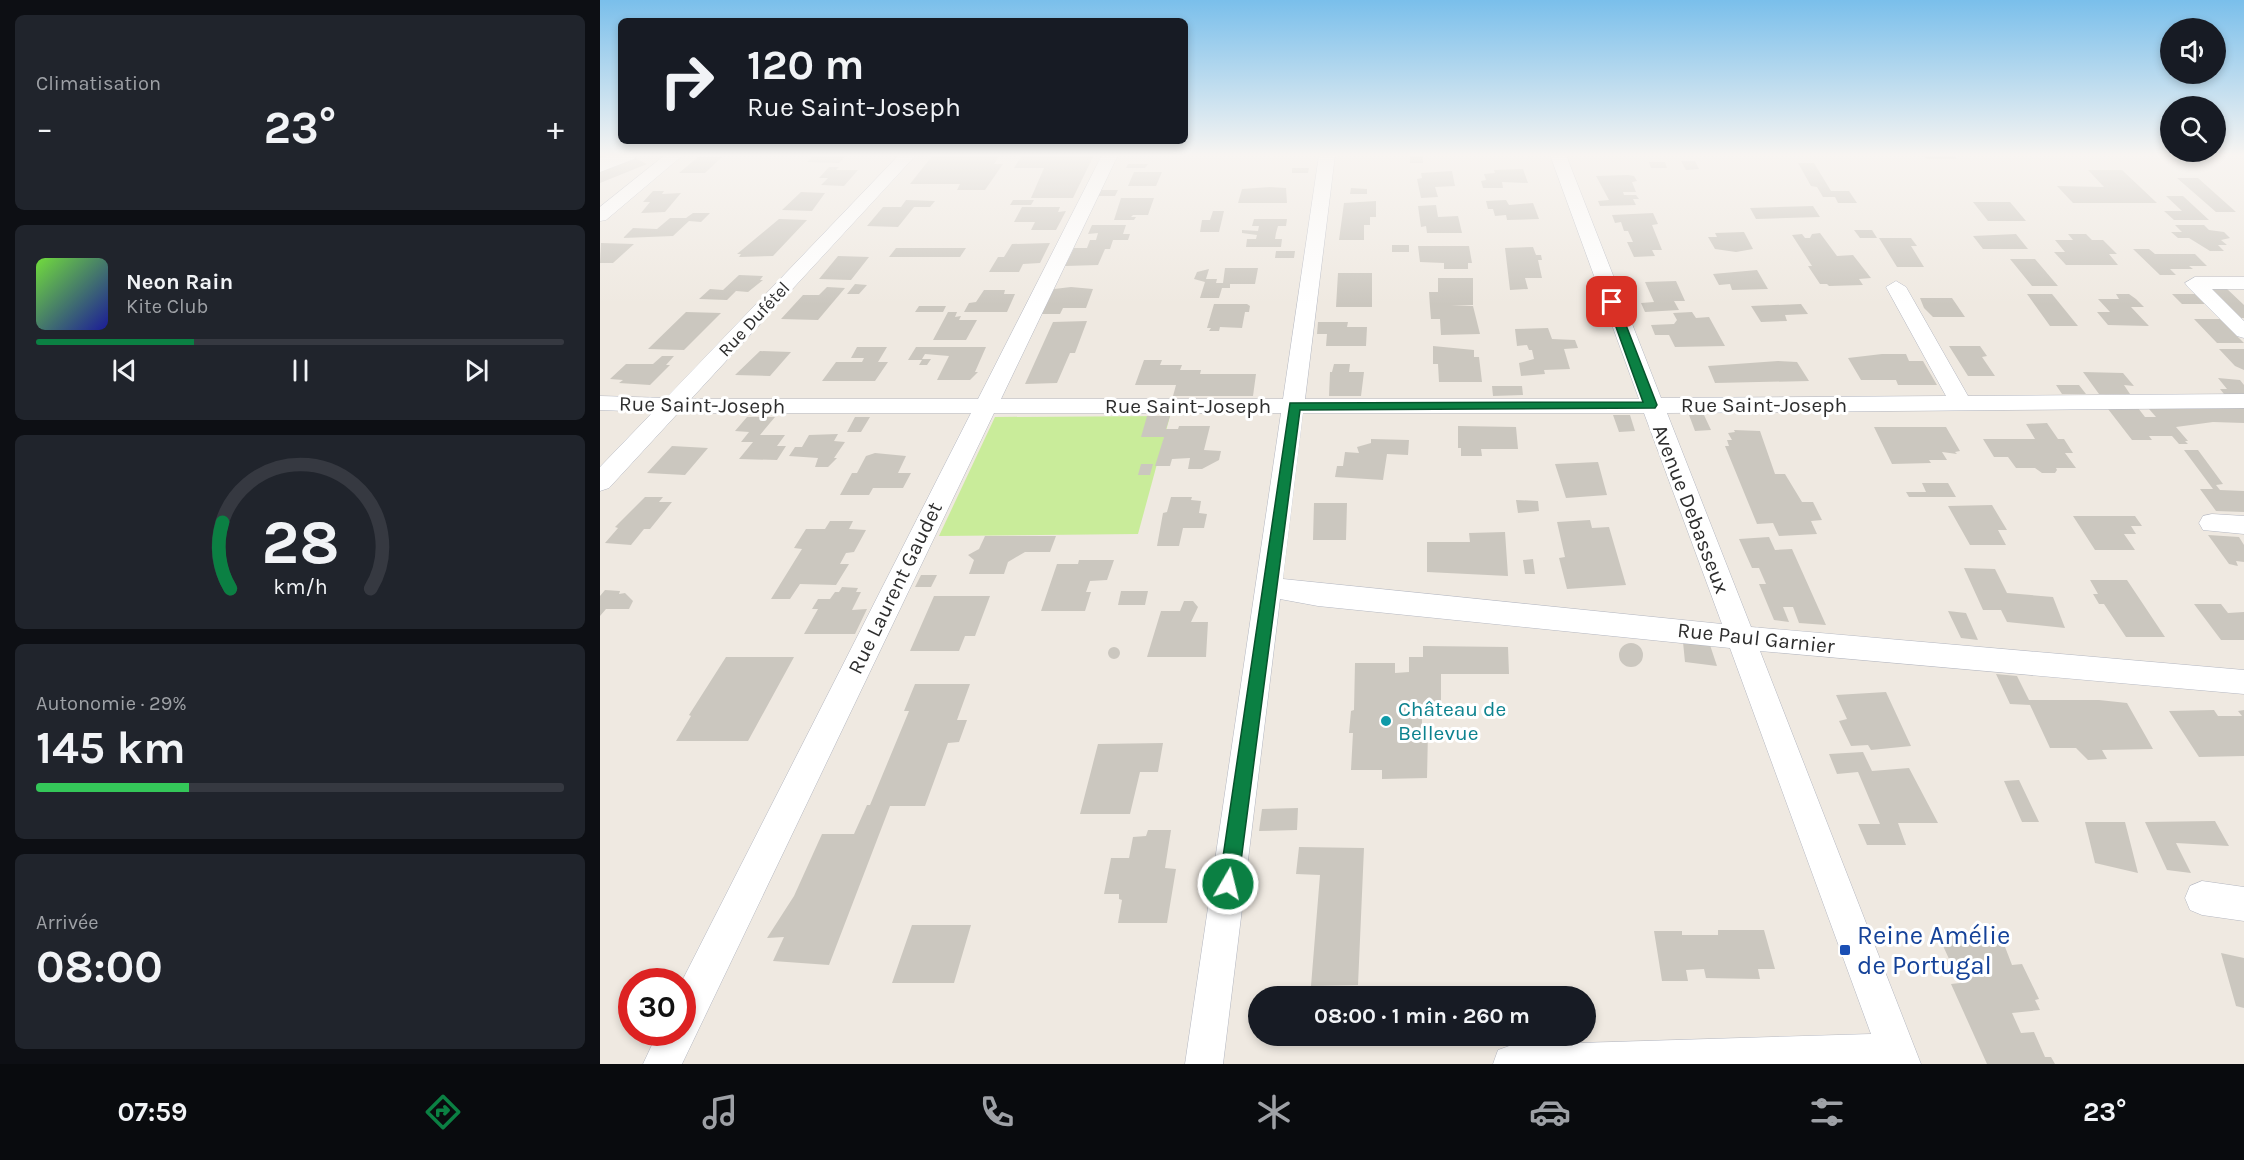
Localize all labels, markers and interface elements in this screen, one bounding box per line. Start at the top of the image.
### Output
map controls [2160,18,2226,162]
button: sound [2160,18,2226,84]
text: 120 m [747,40,864,90]
icon: right [648,42,726,120]
text: Climatisation [36,72,161,95]
text: Rue Saint-Joseph [747,91,961,123]
button: search [2160,96,2226,162]
text: 23° [264,102,336,154]
text: − [36,109,53,147]
text: + [547,109,564,147]
text: Neon Rain [126,269,233,295]
pin [1586,276,1637,327]
street label: Rue Dufétel [714,277,794,361]
icon: arrive [1595,285,1628,318]
text: Kite Club [126,295,208,318]
icon: previous [108,354,141,387]
icon: pause [284,354,317,387]
icon: next [460,354,493,387]
street label: Rue Saint-Joseph [619,392,785,418]
street label: Rue Saint-Joseph [1681,393,1847,417]
street label: Rue Saint-Joseph [1105,394,1271,418]
street label: Avenue Debasseux [1648,421,1734,597]
street label: Rue Laurent Gaudet [843,498,947,678]
text: 28 [261,506,339,579]
text: km/h [273,574,327,599]
street label: Rue Paul Garnier [1676,618,1836,658]
text: Autonomie · 29% [36,692,187,715]
place label: Château de Bellevue [1398,697,1506,745]
marker: Château de Bellevue [1379,714,1393,728]
text: 145 km [36,722,186,774]
position arrow [1196,852,1260,916]
text: Arrivée [36,911,99,934]
place label: Reine Amélie de Portugal [1857,920,2010,981]
text: 08:00 [36,941,163,993]
marker: Reine Amélie de Portugal [1838,943,1852,957]
speed limit sign: 30 [618,968,696,1046]
text: 08:00 · 1 min · 260 m [1314,1003,1530,1029]
icon: directions [422,1091,464,1133]
icon: music [699,1091,741,1133]
icon: phone [976,1091,1018,1133]
icon: climate [1253,1091,1295,1133]
icon: car [1529,1091,1571,1133]
icon: filters [1806,1091,1848,1133]
text: 07:59 [117,1096,187,1128]
text: 23° [2083,1096,2127,1128]

